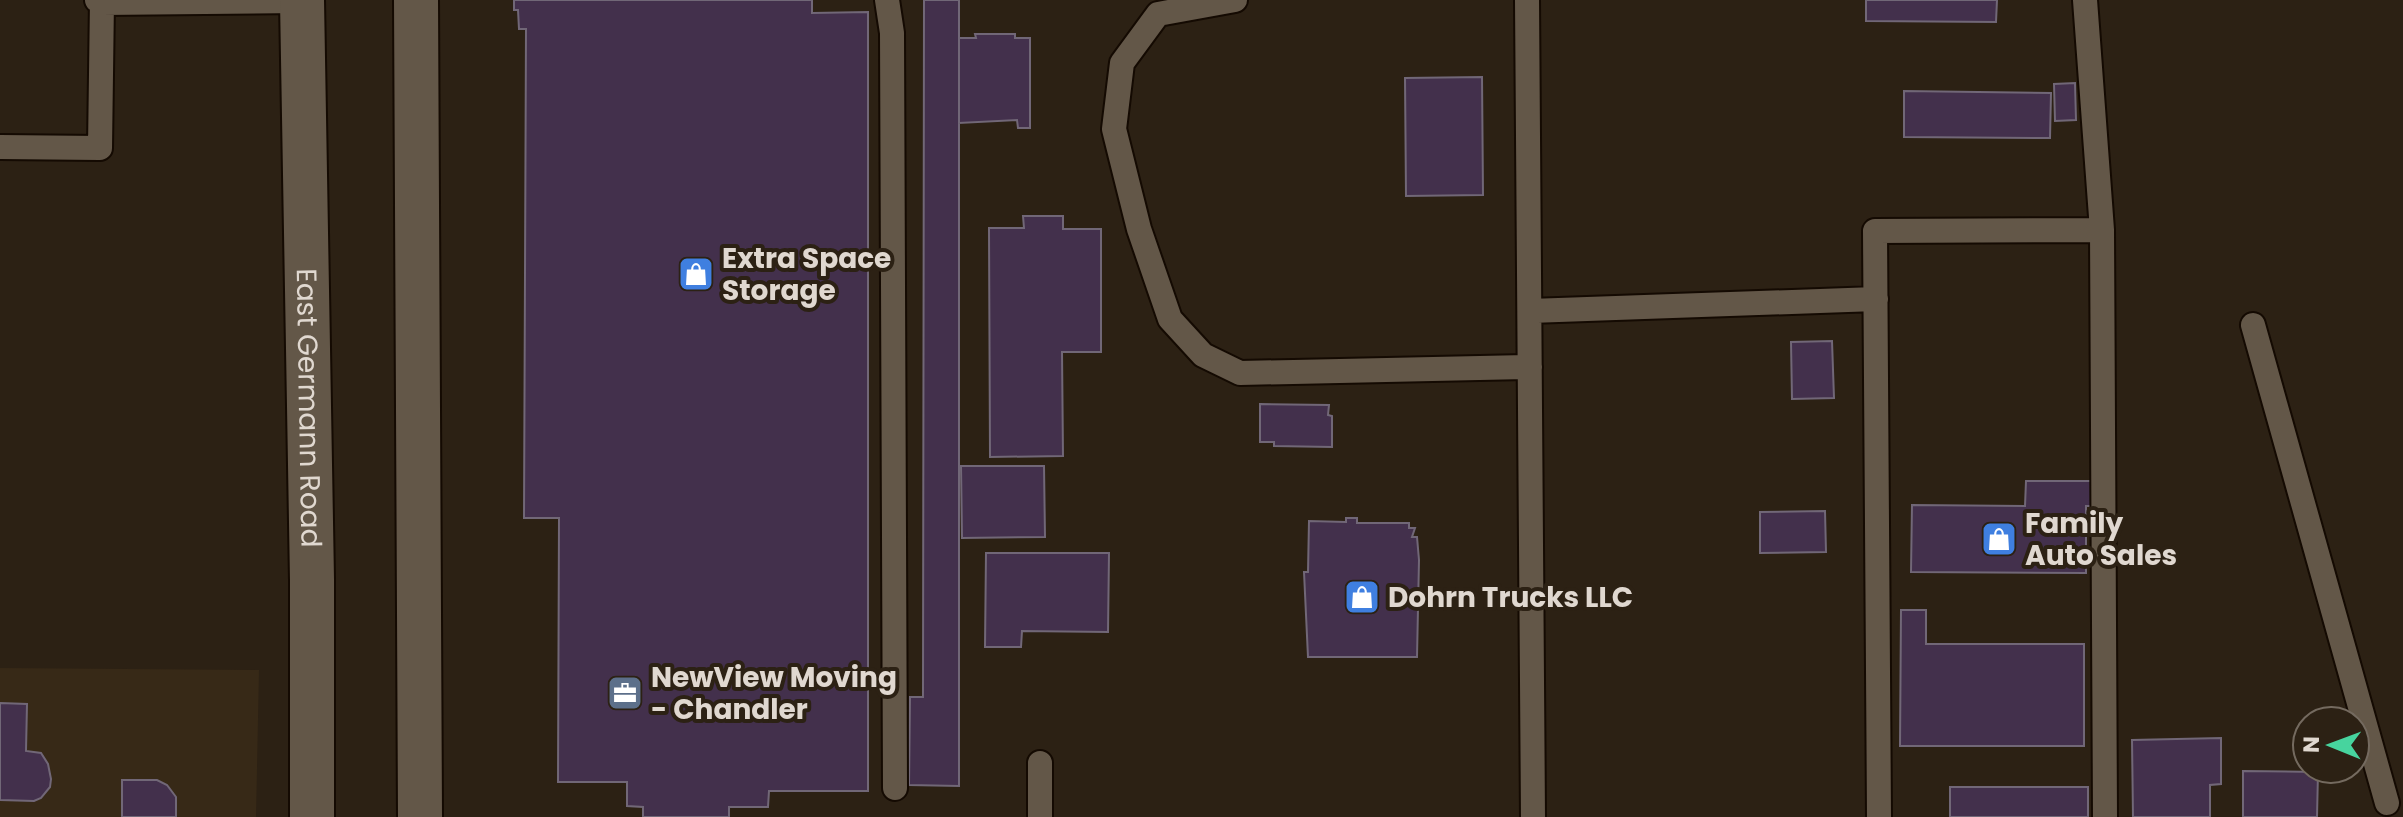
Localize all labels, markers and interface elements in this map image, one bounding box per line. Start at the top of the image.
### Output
place label: Extra Space Storage [722,239,891,310]
shop icon: Extra Space Storage [677,255,715,293]
street label: East Germann Road [287,268,331,548]
place label: Family Auto Sales [2025,504,2177,575]
shop icon: Family Auto Sales [1980,520,2018,558]
shop icon: Dohrn Trucks LLC [1343,578,1381,616]
place label: Dohrn Trucks LLC [1388,578,1633,617]
place label: NewView Moving - Chandler [651,658,897,729]
office icon: NewView Moving - Chandler [606,674,644,712]
north arrow [2291,705,2371,785]
text: N [2296,736,2327,753]

